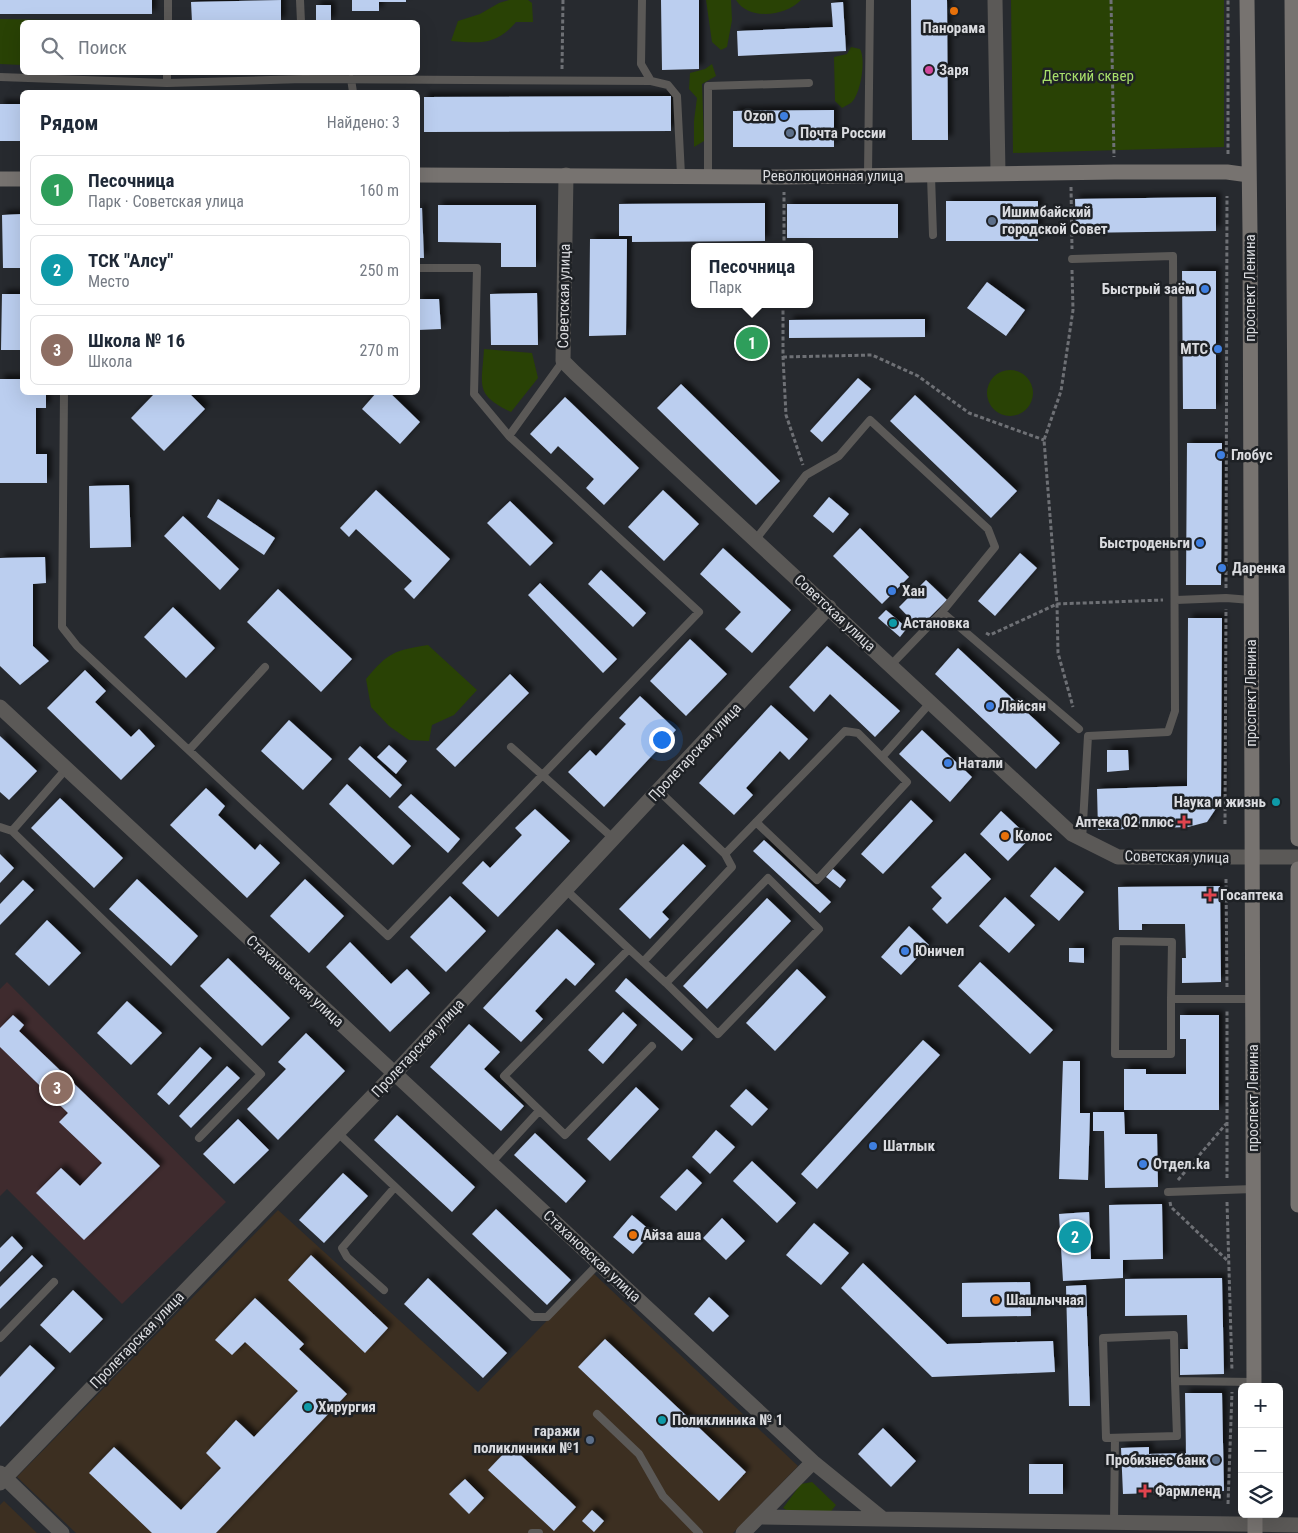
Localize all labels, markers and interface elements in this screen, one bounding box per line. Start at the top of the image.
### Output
marker: Панорама [948,5,960,17]
place label: Панорама [923,19,985,37]
search box [20,20,420,75]
icon: search [38,34,66,62]
text: Поиск [78,36,127,59]
place label: Заря [939,61,969,79]
marker: Заря [923,64,935,76]
park label: Детский сквер [1042,67,1134,85]
place label: Ozon [743,107,774,125]
marker: Ozon [778,110,790,122]
text: Рядом [40,111,99,135]
text: Найдено: 3 [327,113,400,132]
place label: Почта России [800,124,886,142]
marker: Почта России [784,127,796,139]
street label: Революционная улица [763,167,903,185]
text: Песочница [88,169,175,192]
text: 1 [53,181,61,200]
text: 160 m [360,181,399,200]
text: Парк · Советская улица [88,192,244,211]
place label: Ишимбайский городской Совет [1002,203,1108,238]
marker: Ишимбайский городской Совет [986,215,998,227]
street label: проспект Ленина [1241,234,1259,342]
popup [691,243,813,308]
street label: Советская улица [554,244,574,348]
text: ТСК "Алсу" [88,249,173,272]
text: Песочница [709,255,795,278]
text: 2 [53,261,61,280]
text: 250 m [360,261,399,280]
text: Место [88,272,129,291]
text: Парк [709,278,742,297]
place label: Быстрый заём [1102,280,1195,298]
marker: Быстрый заём [1199,283,1211,295]
pin: 1 [736,324,768,362]
text: Школа № 16 [88,329,185,352]
place label: МТС [1180,340,1208,358]
text: 3 [53,341,61,360]
text: 270 m [360,341,399,360]
marker: МТС [1212,343,1224,355]
text: Школа [88,352,132,371]
place label: Глобус [1231,446,1273,464]
marker: Глобус [1215,449,1227,461]
place label: Быстроденьги [1099,534,1190,552]
marker: Быстроденьги [1194,537,1206,549]
place label: Даренка [1232,559,1286,577]
marker: Даренка [1216,562,1228,574]
street label: Советская улица [791,571,879,655]
place label: Хан [902,582,925,600]
marker: Хан [886,585,898,597]
place label: Астановка [903,614,970,632]
marker: Астановка [887,617,899,629]
street label: проспект Ленина [1242,639,1260,747]
place label: Ляйсян [1000,697,1046,715]
street label: Пролетарская улица [645,699,745,805]
marker: Ляйсян [984,700,996,712]
your location [649,727,675,753]
place label: Натали [958,754,1003,772]
marker: Натали [942,757,954,769]
place label: Наука и жизнь [1174,793,1267,811]
marker: Наука и жизнь [1270,796,1282,808]
place label: Аптека 02 плюс [1075,813,1174,831]
marker: Аптека 02 плюс [1178,816,1190,828]
place label: Колос [1015,827,1053,845]
marker: Колос [999,830,1011,842]
street label: Советская улица [1125,847,1229,867]
place label: Госаптека [1220,886,1283,904]
marker: Госаптека [1204,889,1216,901]
street label: Стахановская улица [243,931,347,1031]
place label: Юничел [915,942,964,960]
marker: Юничел [899,945,911,957]
street label: Пролетарская улица [368,995,468,1101]
street label: проспект Ленина [1244,1044,1262,1152]
pin: 3 [41,1069,73,1107]
place label: Шатлык [883,1137,935,1155]
marker: Шатлык [867,1140,879,1152]
place label: Отдел.ka [1153,1155,1210,1173]
marker: Отдел.ka [1137,1158,1149,1170]
street label: Стахановская улица [540,1206,644,1306]
pin: 2 [1059,1218,1091,1256]
place label: Айза аша [643,1226,701,1244]
marker: Айза аша [627,1229,639,1241]
street label: Пролетарская улица [86,1288,188,1392]
place label: Шашлычная [1006,1291,1084,1309]
marker: Шашлычная [990,1294,1002,1306]
map controls [1238,1383,1283,1518]
button: + [1238,1383,1283,1428]
place label: Хирургия [318,1398,376,1416]
marker: Хирургия [302,1401,314,1413]
place label: Поликлиника № 1 [672,1411,783,1429]
marker: Поликлиника № 1 [656,1414,668,1426]
place label: гаражи поликлиники №1 [473,1422,580,1457]
button: − [1238,1428,1283,1473]
marker: гаражи поликлиники №1 [584,1434,596,1446]
place label: Пробизнес банк [1106,1451,1206,1469]
marker: Пробизнес банк [1210,1454,1222,1466]
button: layers [1238,1473,1283,1518]
place label: Фармленд [1155,1482,1221,1500]
marker: Фармленд [1139,1485,1151,1497]

